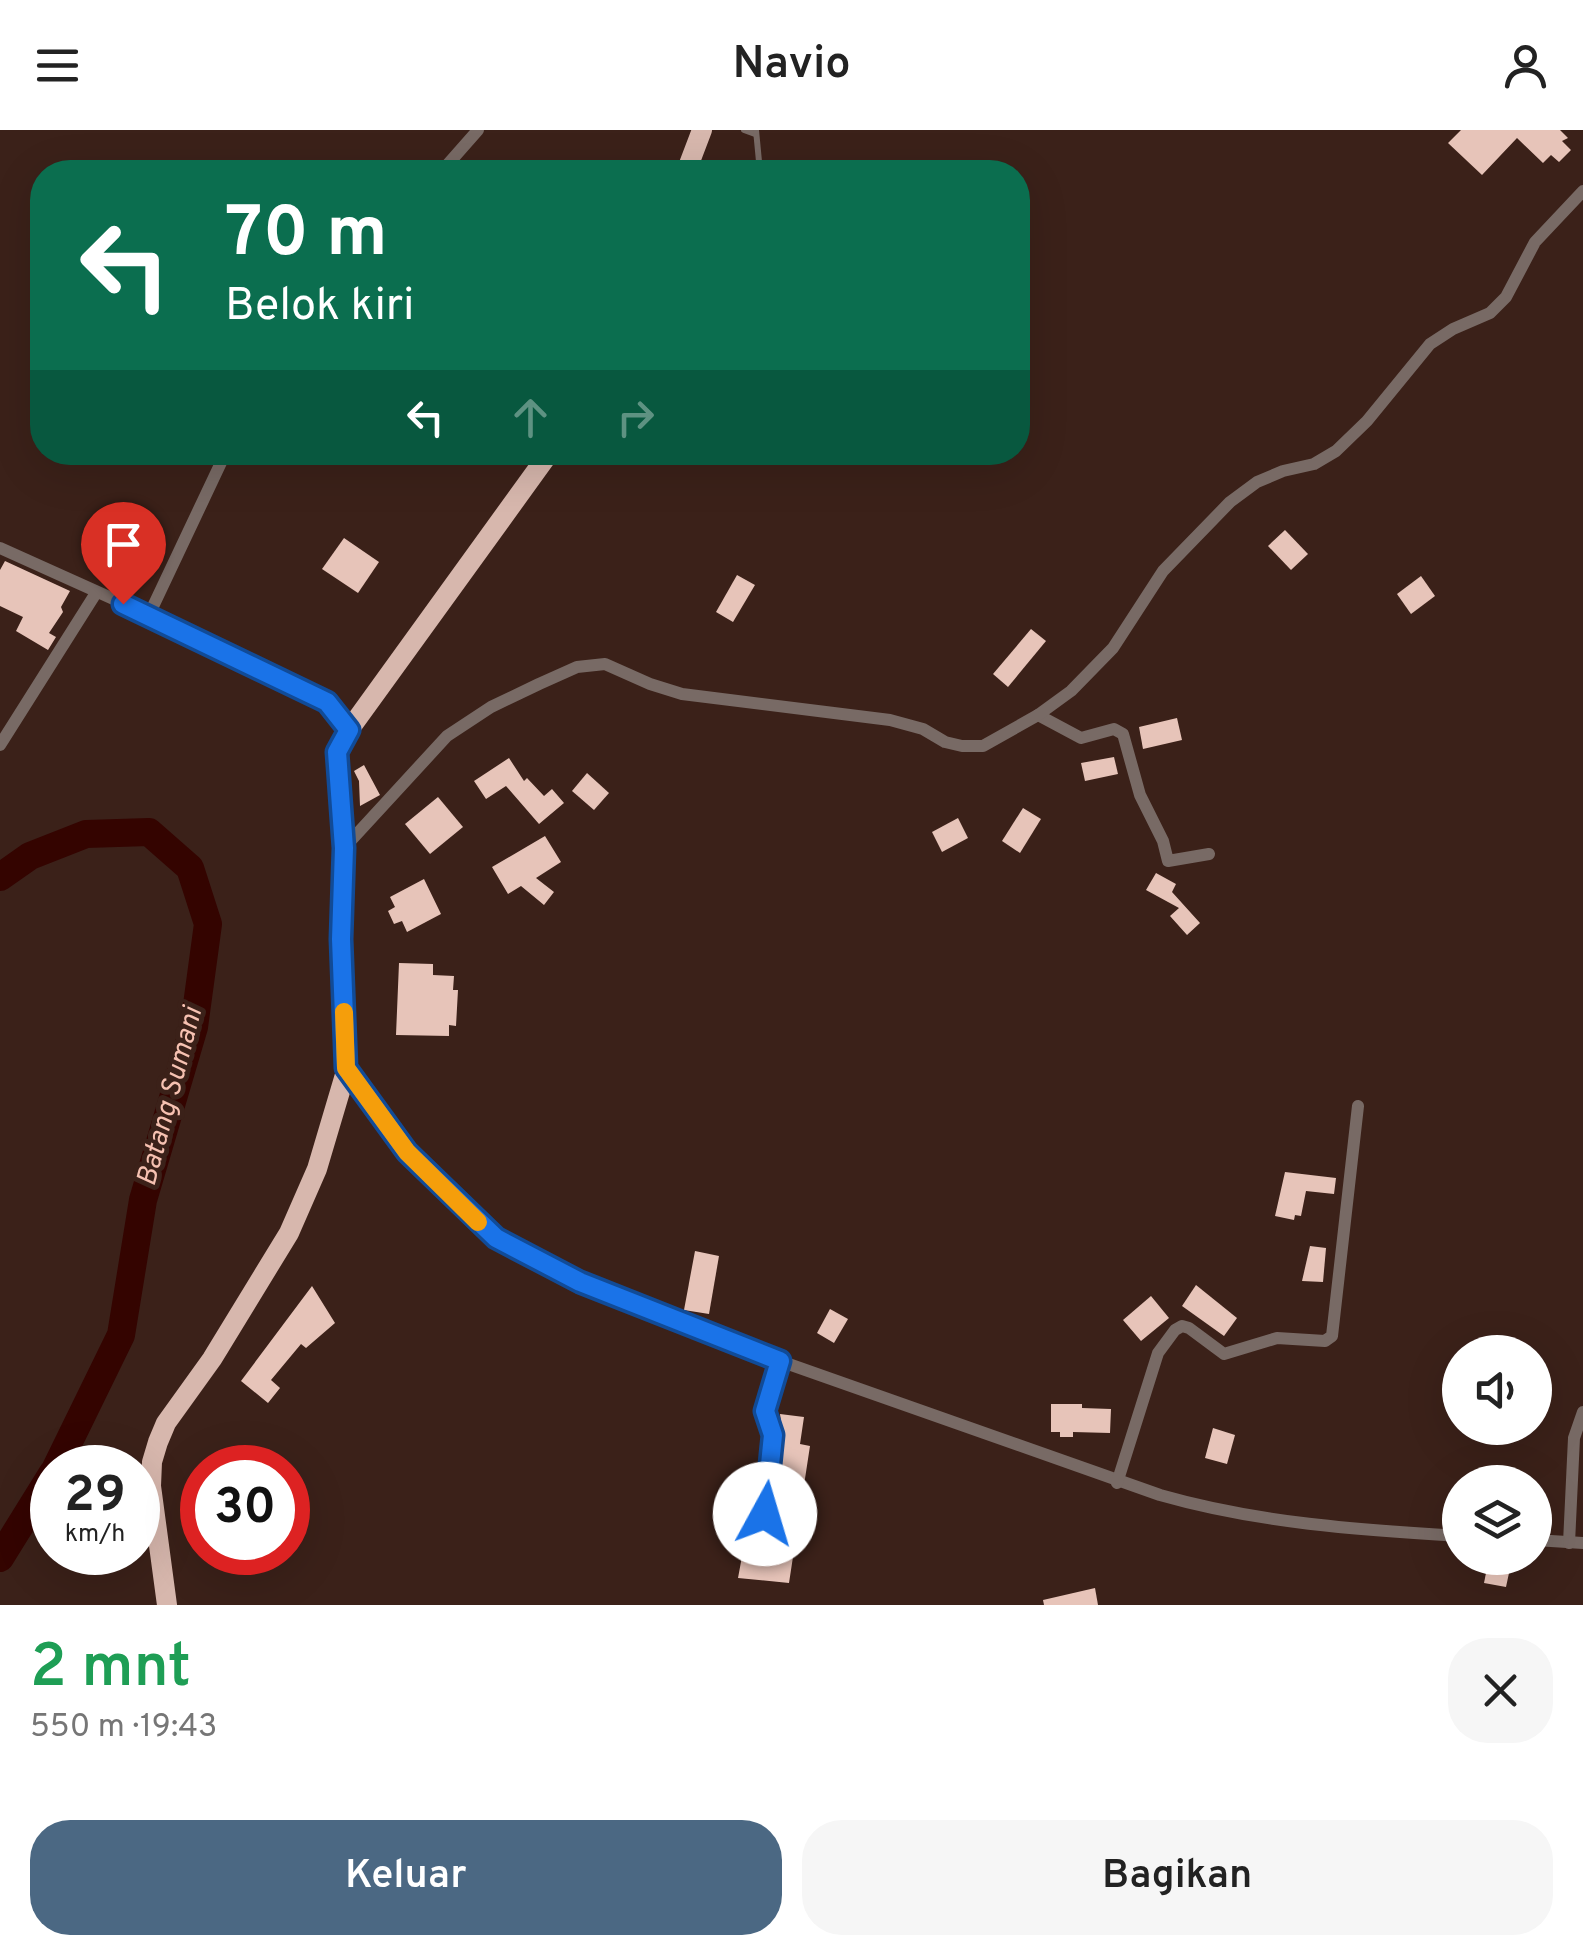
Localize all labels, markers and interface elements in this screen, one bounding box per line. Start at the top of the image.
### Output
text: Navio [732,37,851,94]
icon: menu [30,38,85,93]
icon: person [1498,38,1553,93]
text: 70 m [225,192,388,281]
icon: left [60,200,190,330]
text: Belok kiri [225,279,415,336]
icon: left [398,390,453,445]
icon: ahead [503,390,558,445]
icon: right [608,390,663,445]
pin [81,502,166,605]
icon: arrive [96,517,151,572]
water label: Batang Sumani [130,1002,213,1190]
map controls [1442,1335,1552,1575]
button: sound [1442,1335,1552,1445]
speed limit sign: 30 [180,1445,310,1575]
position arrow [713,1462,817,1566]
button: layers [1442,1465,1552,1575]
text: 29 [64,1466,126,1529]
text: km/h [65,1519,125,1551]
text: 2 mnt [30,1632,191,1708]
button: close [1448,1638,1553,1743]
text: 550 m · 19:43 [30,1708,217,1748]
button: Keluar [30,1820,782,1935]
button: Bagikan [802,1820,1553,1935]

